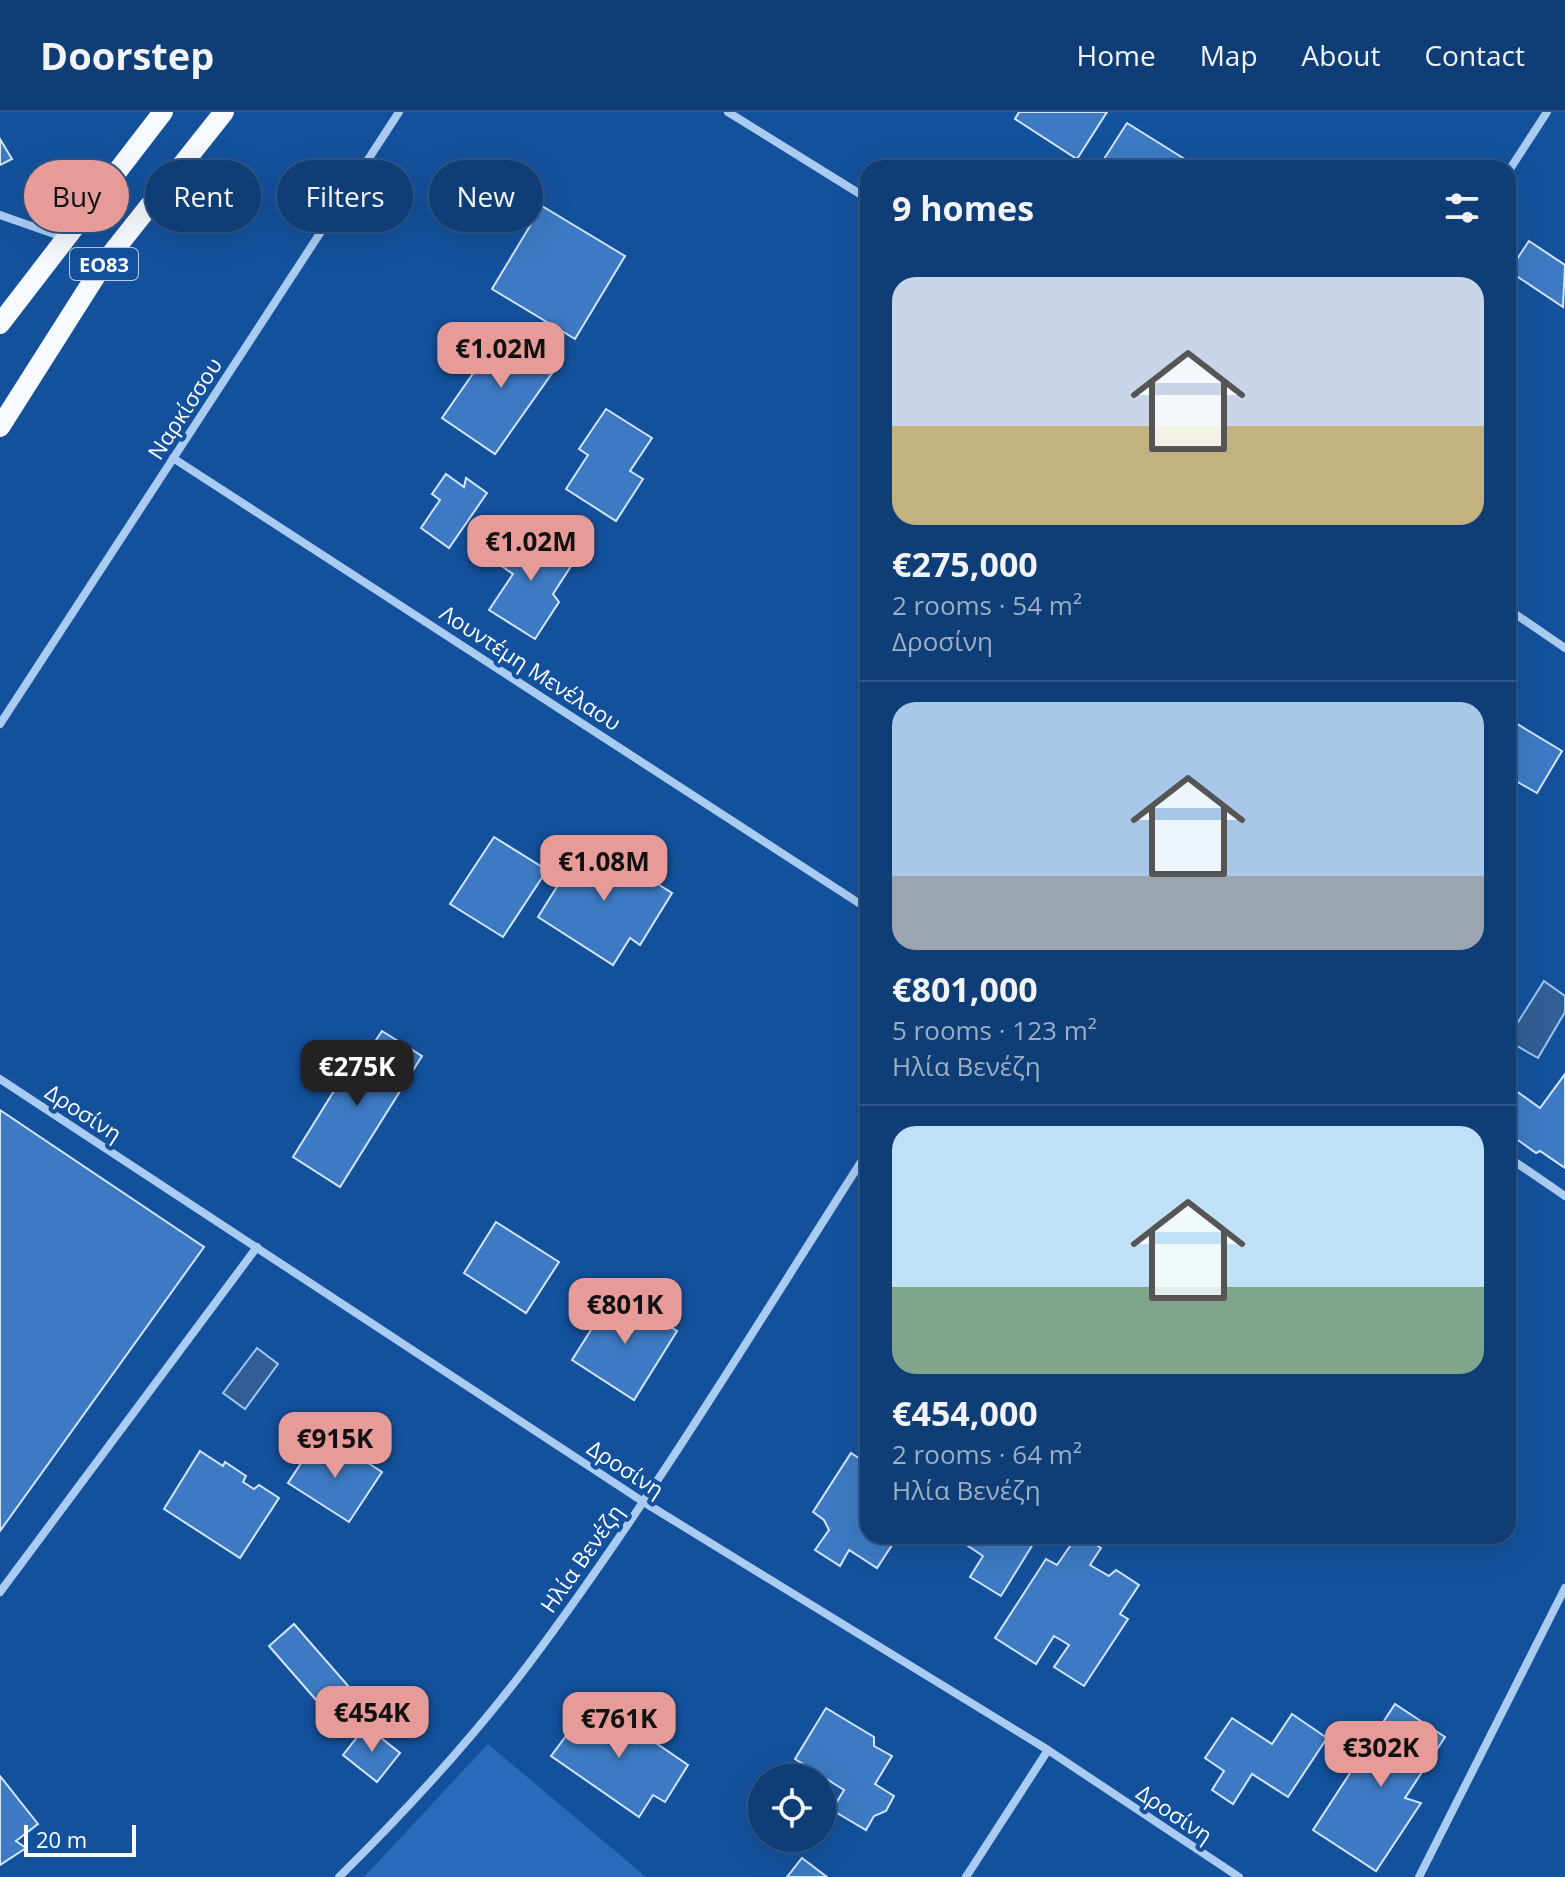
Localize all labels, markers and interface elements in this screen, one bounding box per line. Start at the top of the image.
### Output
text: Doorstep [40,29,214,81]
text: Home [1077,36,1156,74]
text: Map [1200,36,1258,74]
text: About [1302,36,1380,74]
text: Contact [1424,36,1525,74]
chip: Buy [24,160,129,232]
chip: Rent [145,160,261,232]
chip: Filters [277,160,413,232]
chip: New [429,160,543,232]
text: 9 homes [892,185,1034,231]
icon: filters [1440,186,1484,230]
road number: ΕΟ83 [70,248,138,280]
pin: €1.02M [436,322,566,390]
icon: home [1116,329,1260,473]
text: €1.02M [455,330,547,366]
street label: Ναρκίσσου [140,351,228,465]
pin: €1.02M [466,515,596,583]
text: €1.02M [485,523,577,559]
text: €275,000 [892,541,1038,587]
text: 2 rooms · 54 m² [892,587,1082,623]
street label: Λουντέμη Μενέλαου [435,597,627,737]
text: Δροσίνη [892,623,993,659]
icon: home [1116,754,1260,898]
pin: €1.08M [539,835,669,903]
text: €1.08M [558,843,650,879]
text: €801,000 [892,966,1038,1012]
text: 5 rooms · 123 m² [892,1012,1097,1048]
pin: €275K [301,1040,413,1108]
text: €275K [319,1048,395,1084]
text: Ηλία Βενέζη [892,1048,1041,1084]
street label: Δροσίνη [40,1076,128,1148]
icon: home [1116,1178,1260,1322]
pin: €801K [569,1278,681,1346]
text: €801K [587,1286,663,1322]
text: €454,000 [892,1390,1038,1436]
pin: €915K [279,1412,391,1480]
text: €915K [297,1420,373,1456]
street label: Δροσίνη [582,1432,670,1504]
text: 2 rooms · 64 m² [892,1436,1082,1472]
text: Ηλία Βενέζη [892,1472,1041,1508]
street label: Ηλία Βενέζη [533,1498,629,1618]
pin: €454K [316,1686,428,1754]
pin: €761K [563,1692,675,1760]
text: €454K [334,1694,410,1730]
text: €761K [581,1700,657,1736]
pin: €302K [1325,1721,1437,1789]
text: €302K [1343,1729,1419,1765]
map controls [748,1764,836,1852]
button: locate [748,1764,836,1852]
street label: Δροσίνη [1131,1777,1219,1849]
scale bar [24,1821,136,1857]
text: 20 m [36,1824,87,1854]

